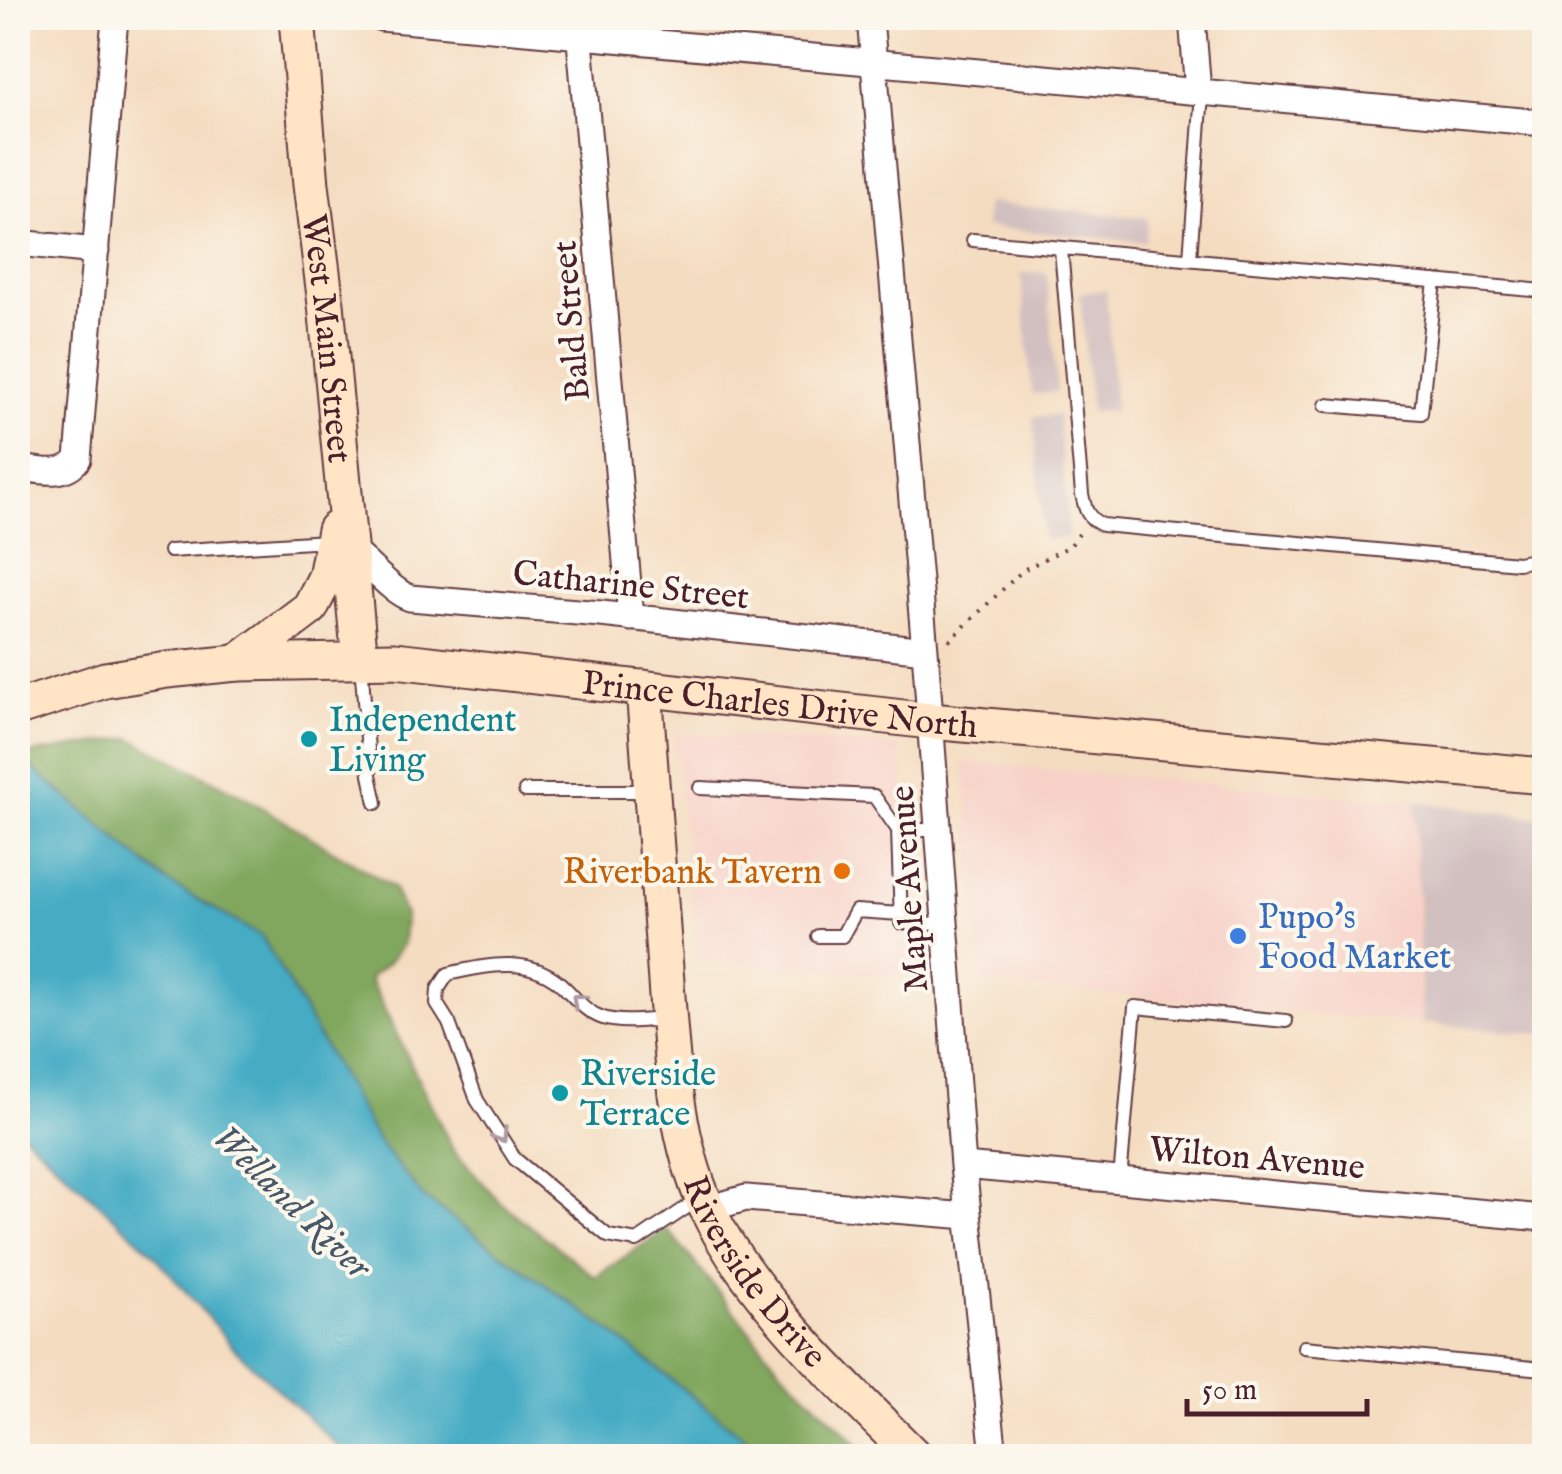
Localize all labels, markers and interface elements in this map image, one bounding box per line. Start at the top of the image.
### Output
street label: West Main Street [290,211,361,465]
street label: Bald Street [543,239,602,403]
street label: Catharine Street [510,552,751,621]
street label: Prince Charles Drive North [579,661,980,750]
place label: Independent Living [329,699,516,784]
marker: Independent Living [298,728,320,750]
street label: Maple Avenue [881,784,940,994]
place label: Riverbank Tavern [563,851,822,896]
marker: Riverbank Tavern [831,860,853,882]
place label: Pupo's Food Market [1258,896,1451,981]
marker: Pupo's Food Market [1227,925,1249,947]
one-way arrow [572,993,590,1011]
place label: Riverside Terrace [580,1053,716,1138]
marker: Riverside Terrace [549,1082,571,1104]
water label: Welland River [201,1115,382,1292]
one-way arrow [488,1126,507,1144]
street label: Wilton Avenue [1147,1128,1366,1191]
street label: Riverside Drive [671,1170,835,1379]
scale bar [1187,1354,1367,1416]
text: 50 m [1202,1372,1257,1410]

